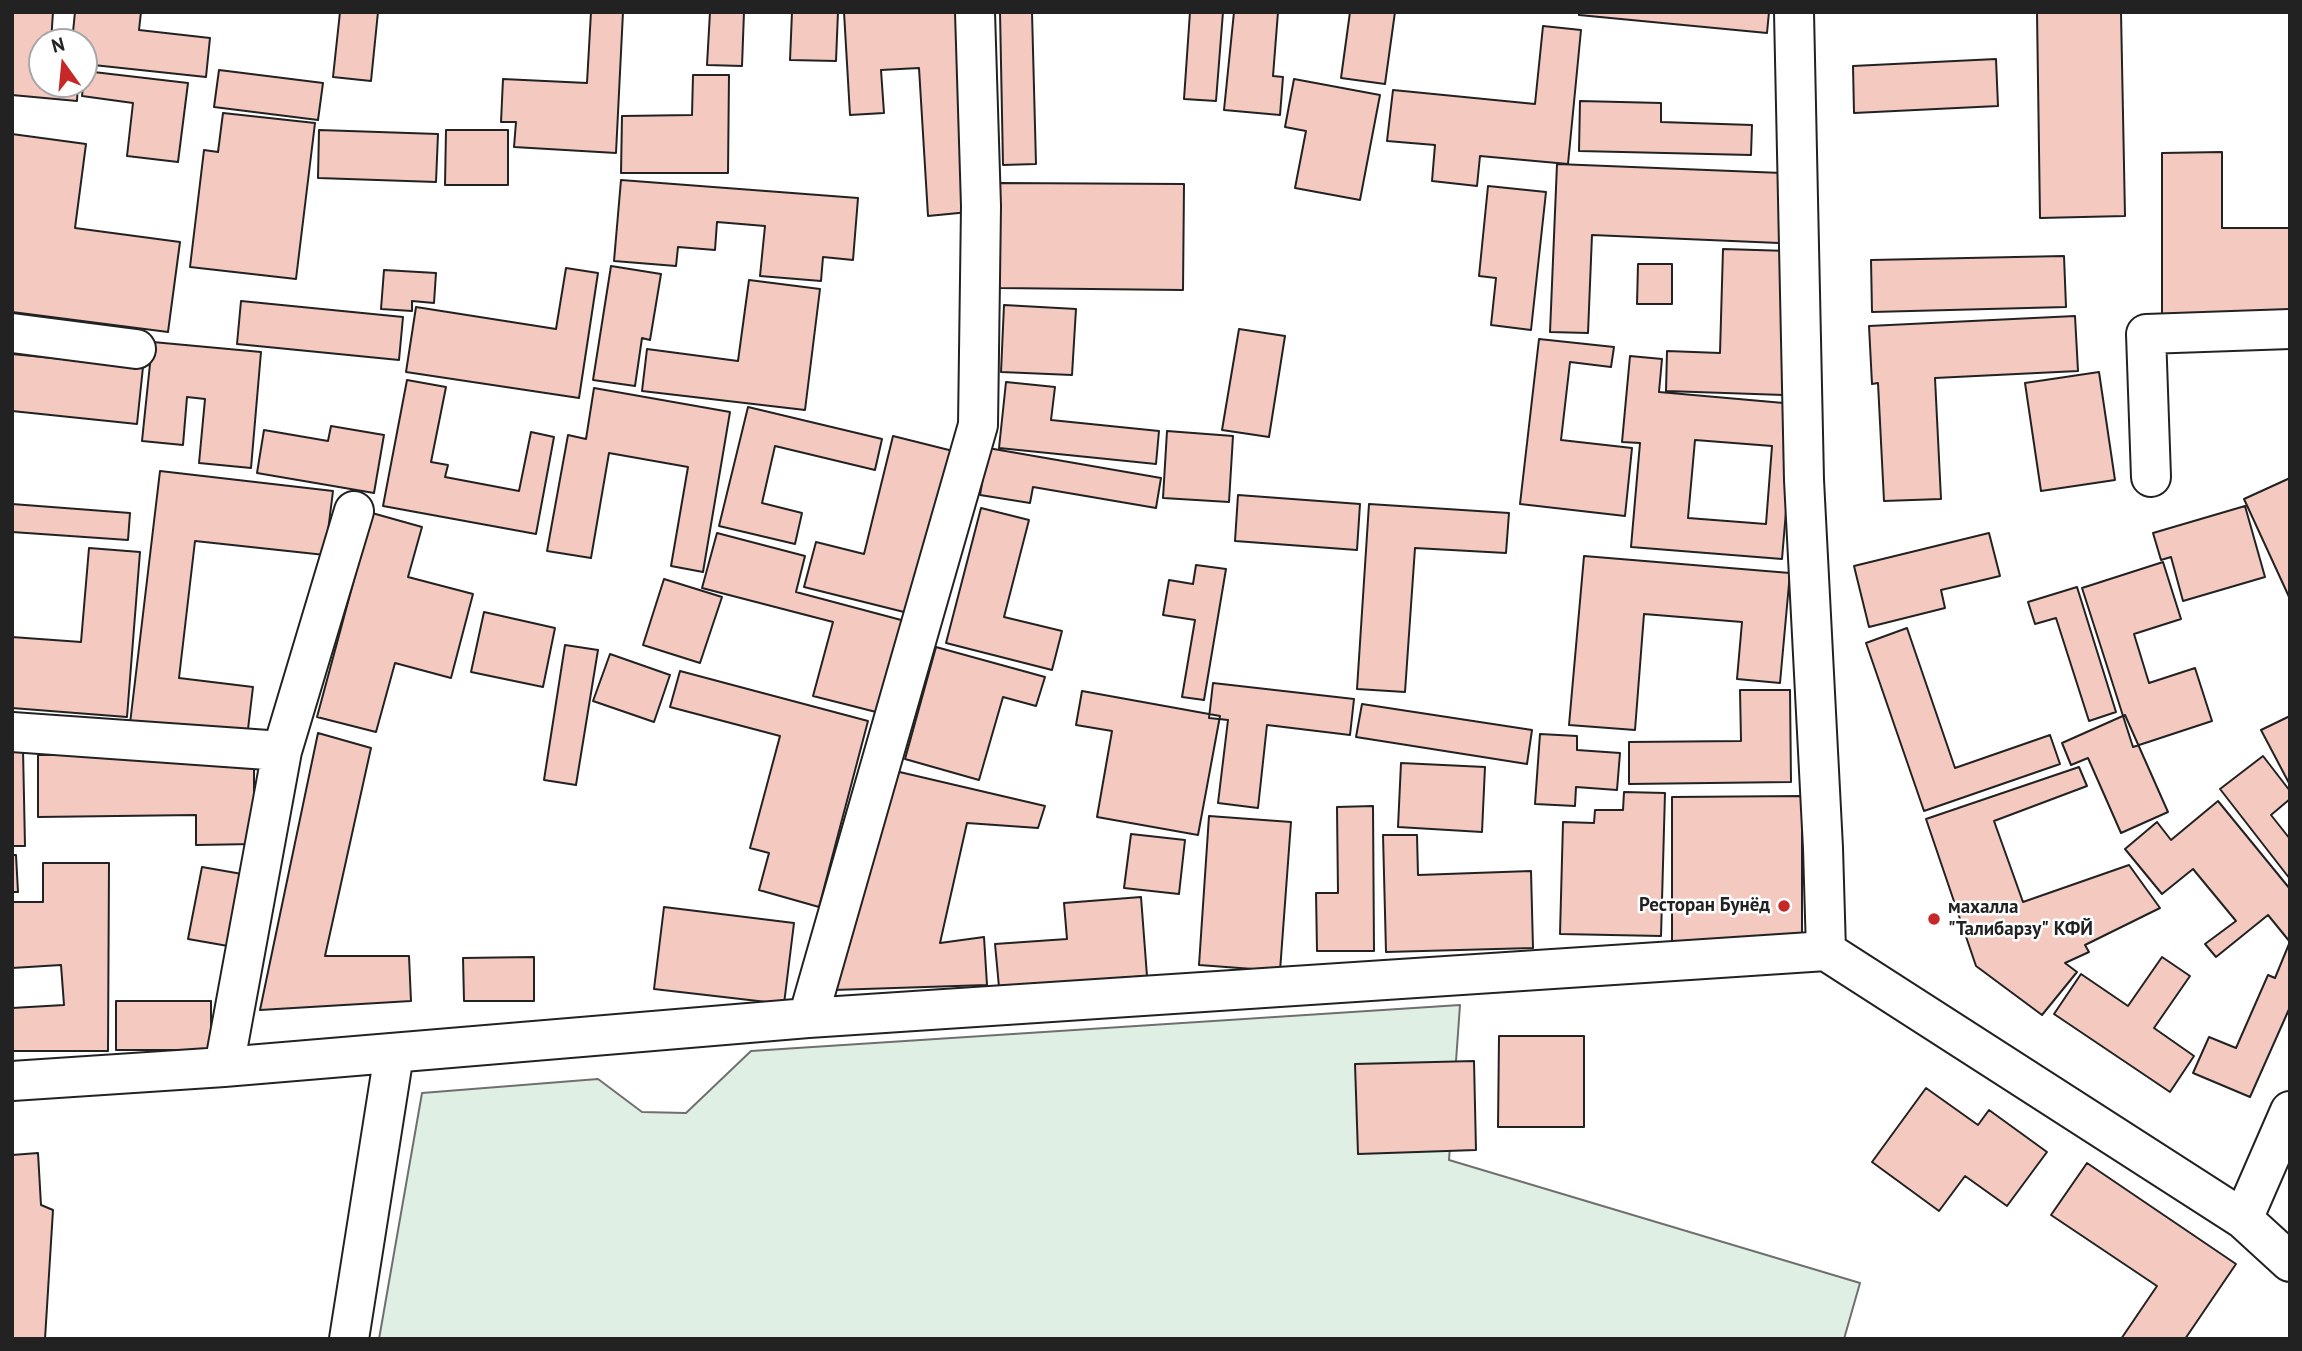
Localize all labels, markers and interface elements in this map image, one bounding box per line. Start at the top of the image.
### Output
north arrow [28,28,98,98]
text: N [49,31,67,58]
place label: Ресторан Бунёд [1639,895,1770,917]
place label: махалла "Талибарзу" КФЙ [1948,897,2093,941]
marker: Ресторан Бунёд [1776,898,1792,914]
marker: махалла "Талибарзу" КФЙ [1926,911,1942,927]

